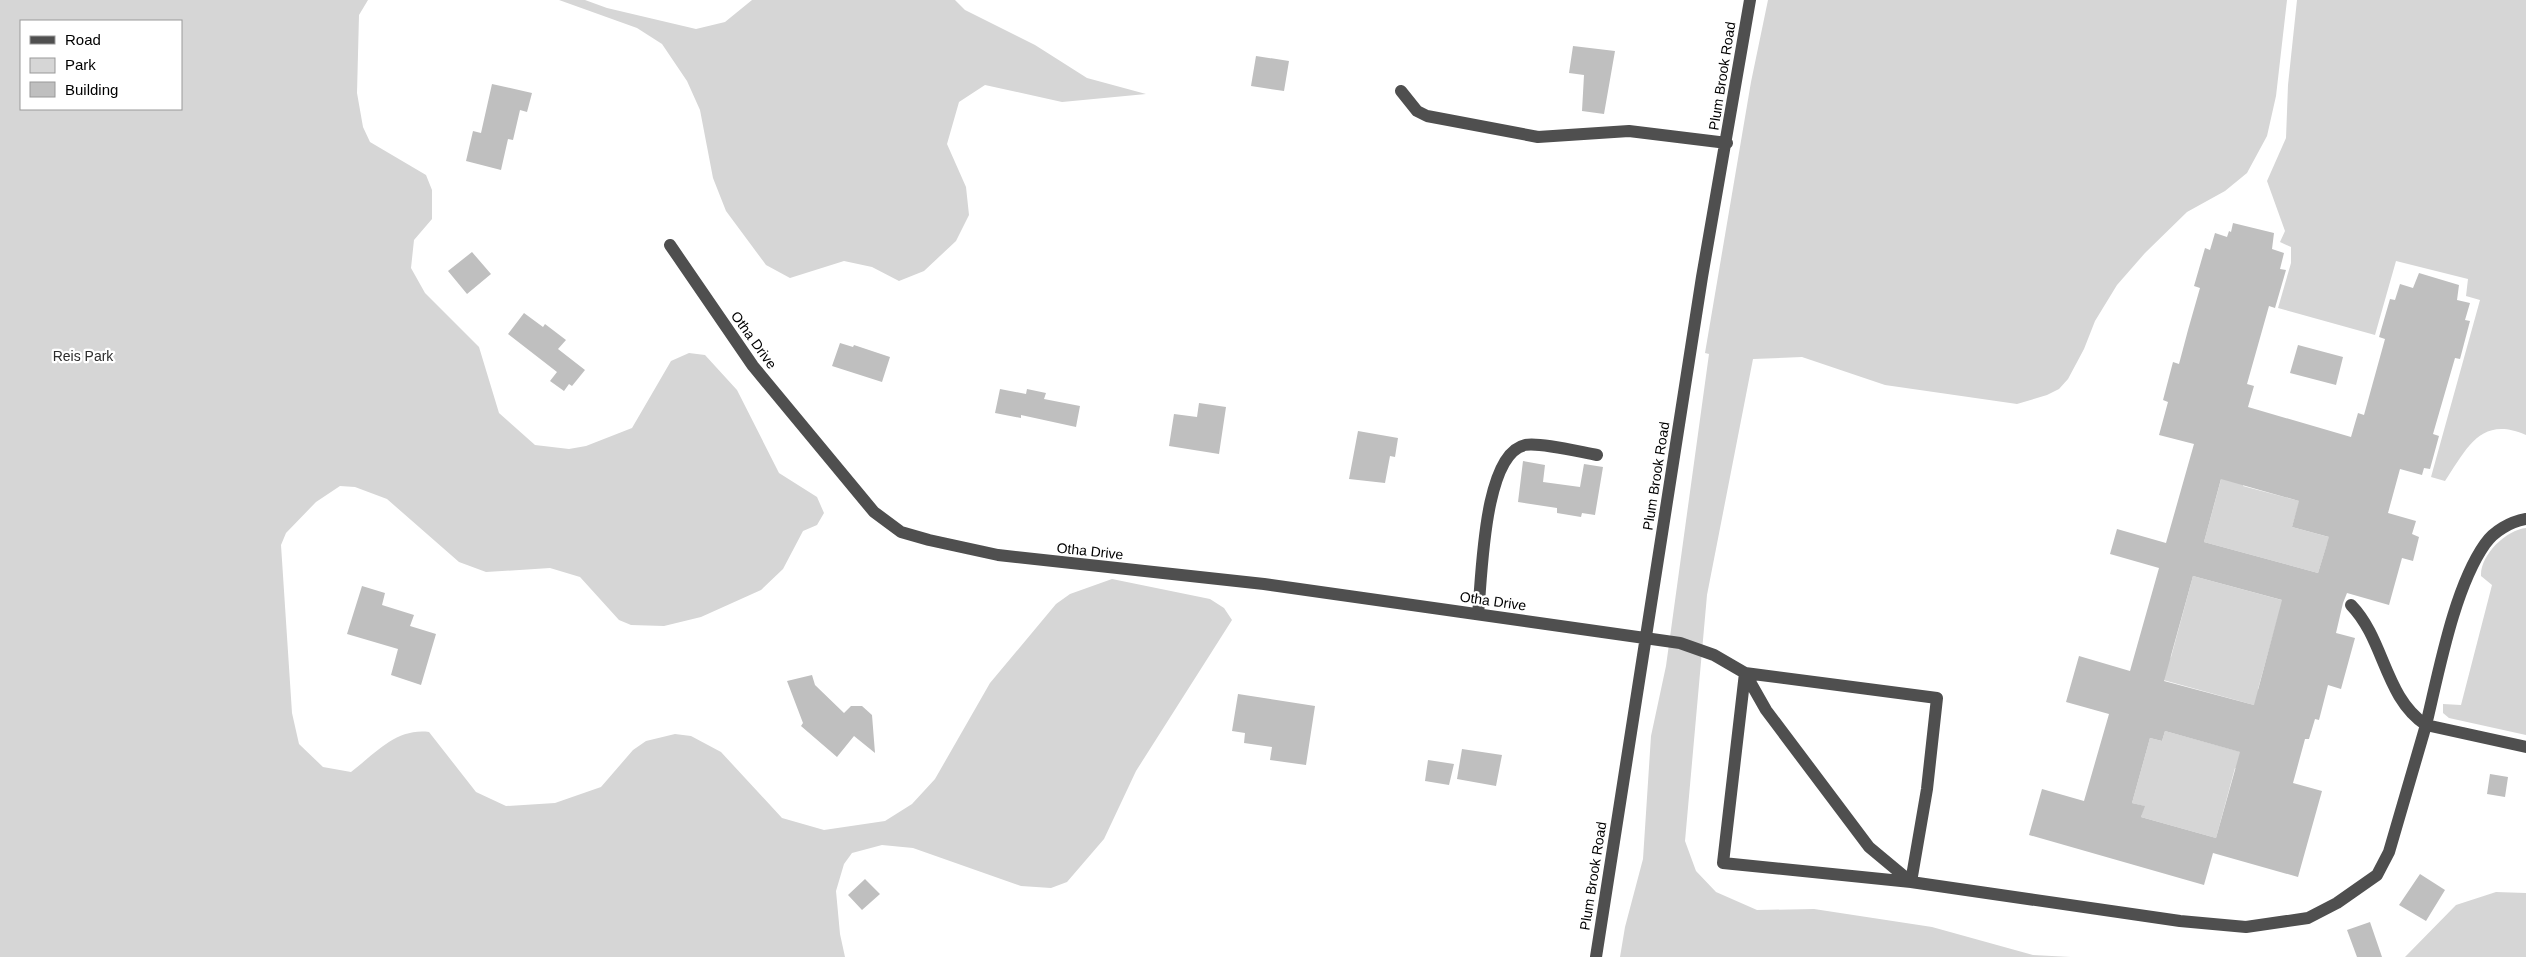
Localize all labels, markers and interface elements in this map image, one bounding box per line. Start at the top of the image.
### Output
legend [20,20,182,110]
street label: Plum Brook Road [1706,21,1738,131]
text: Road [65,31,101,48]
text: Park [65,56,96,73]
text: Building [65,81,118,98]
street label: Otha Drive [728,308,780,372]
park label: Reis Park [53,348,114,364]
street label: Plum Brook Road [1640,421,1672,531]
street label: Otha Drive [1056,540,1124,562]
street label: Otha Drive [1459,588,1527,614]
street label: Plum Brook Road [1577,821,1609,931]

